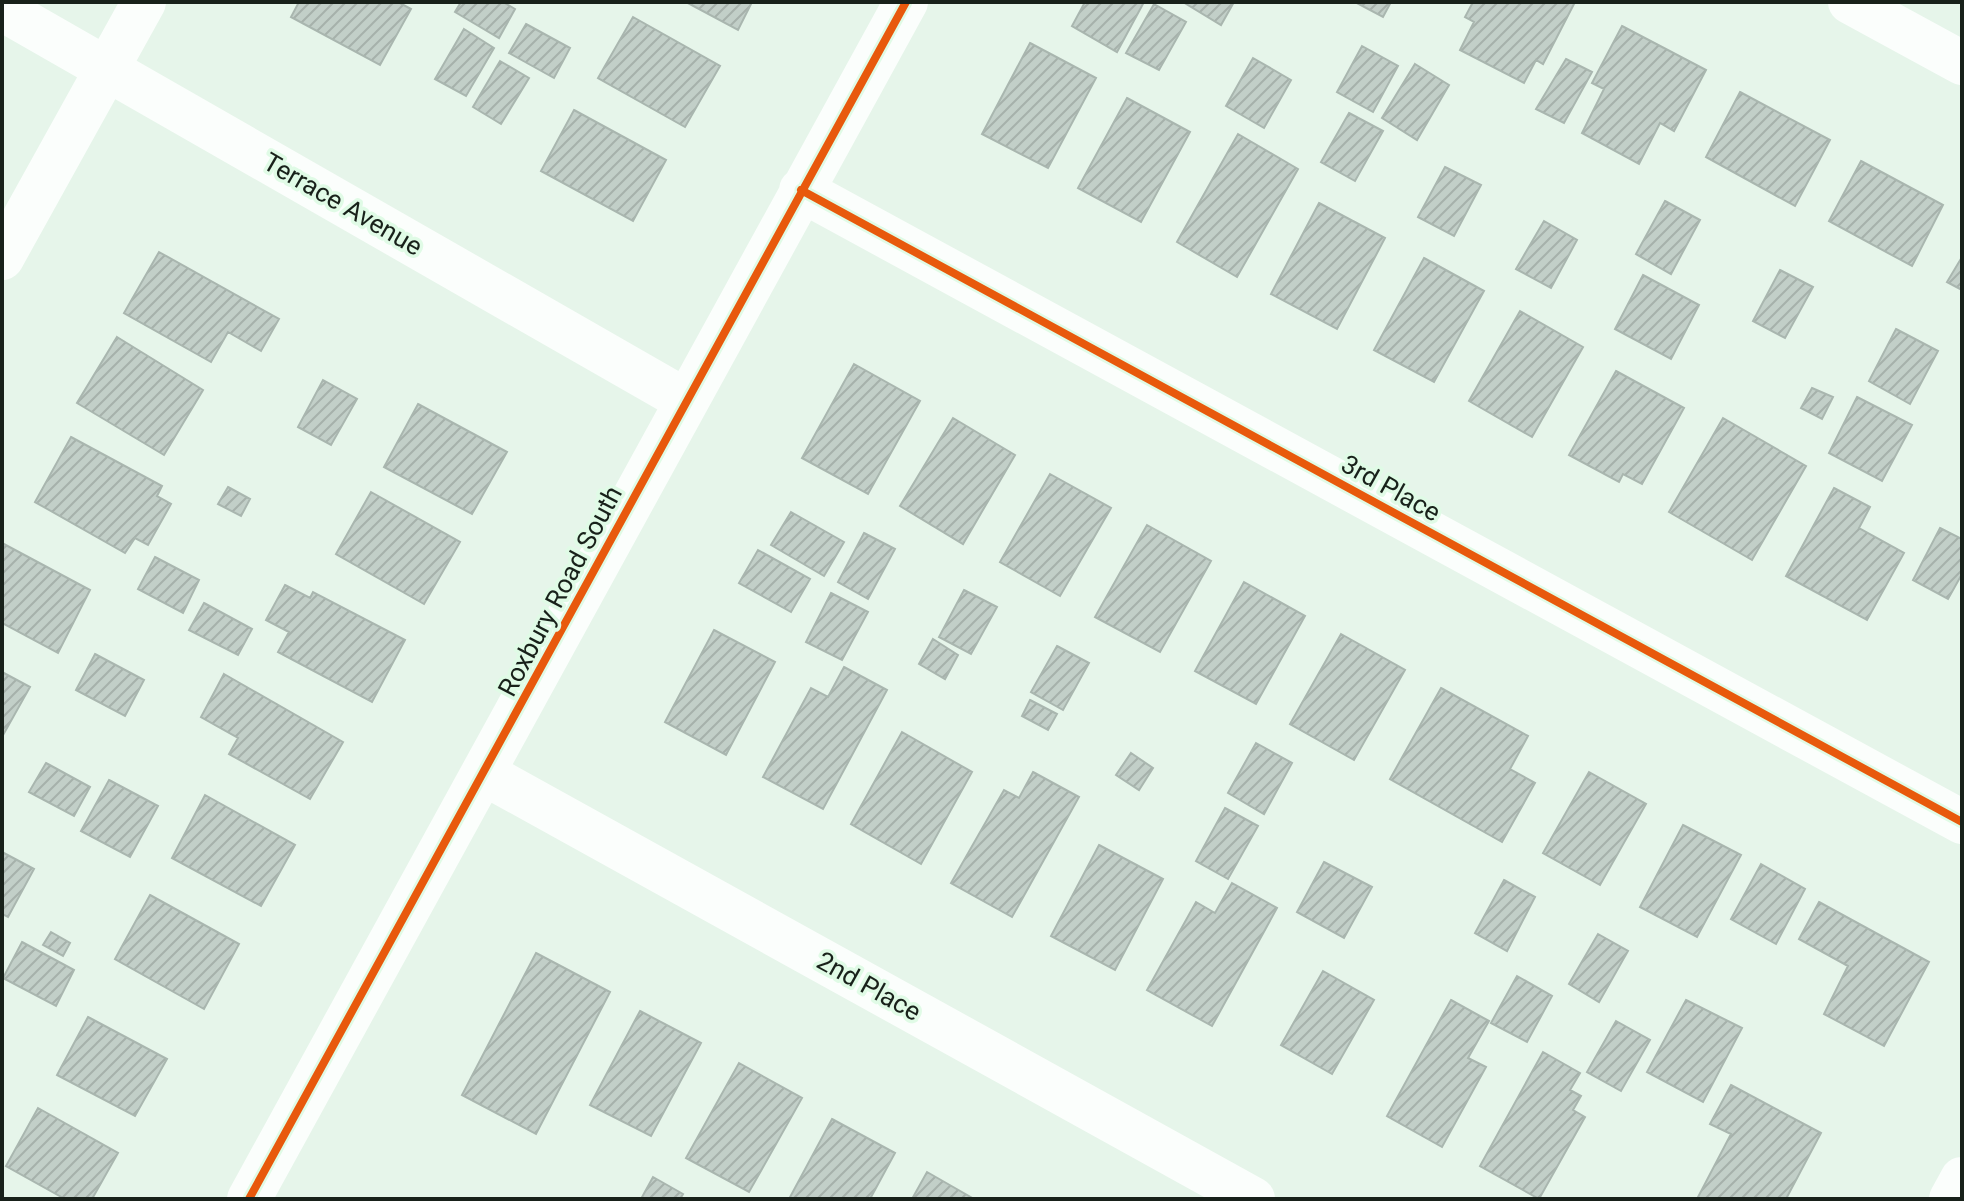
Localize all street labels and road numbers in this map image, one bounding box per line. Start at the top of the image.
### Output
street label: Terrace Avenue [258,146,428,262]
street label: 3rd Place [1336,449,1446,527]
street label: Roxbury Road South [492,481,628,701]
street label: 2nd Place [812,945,926,1027]

